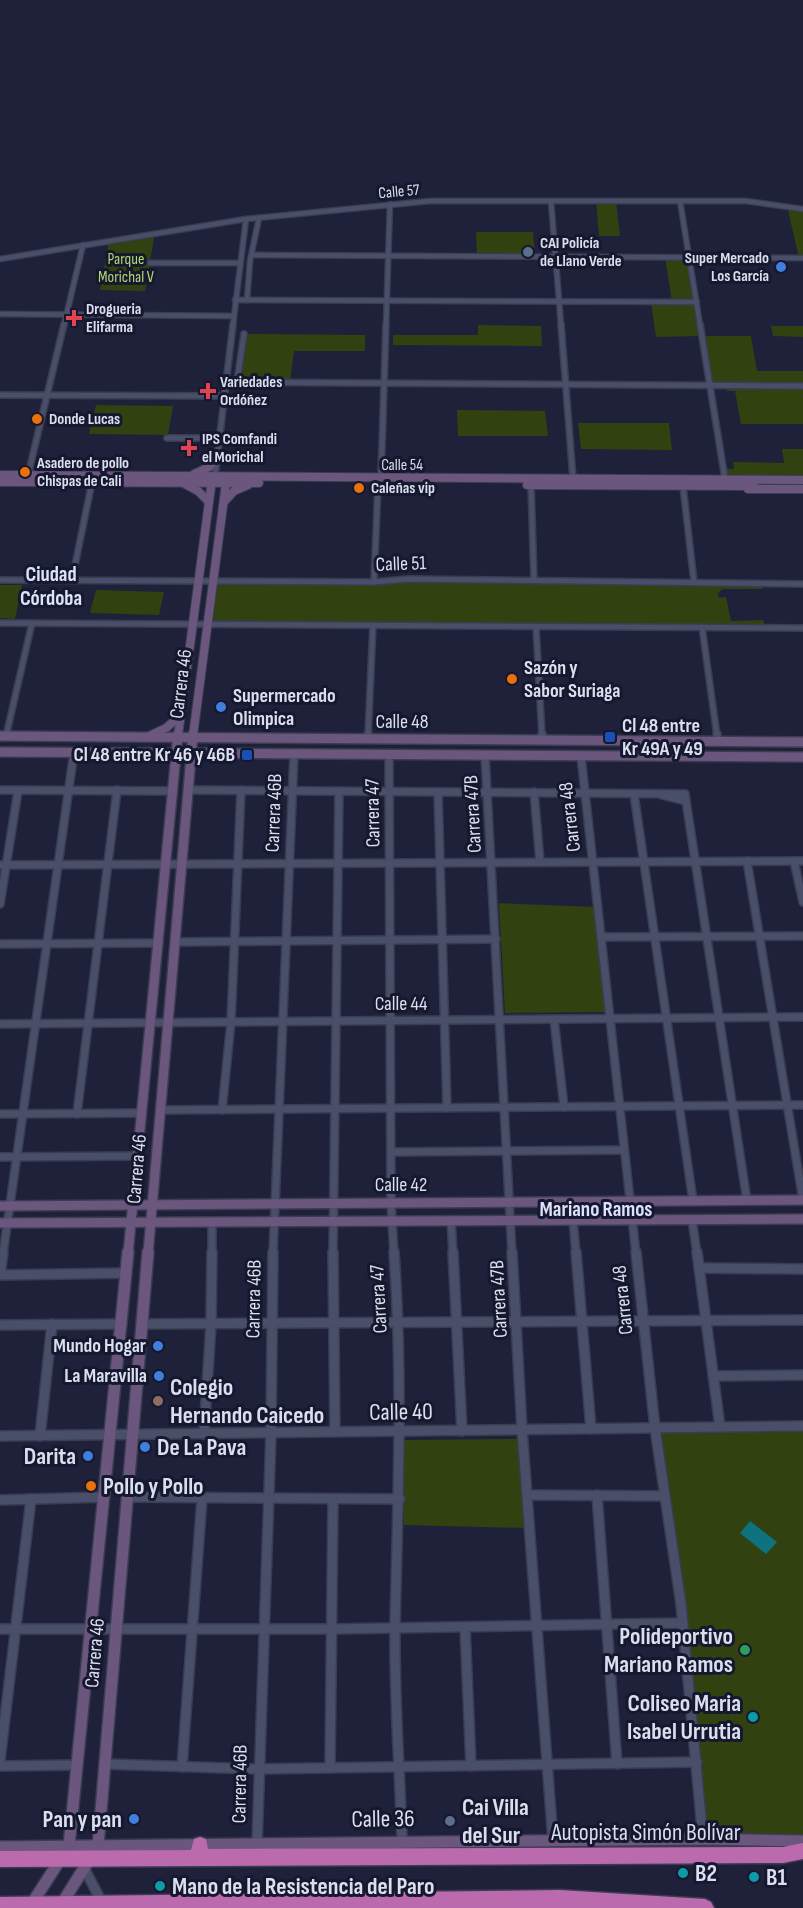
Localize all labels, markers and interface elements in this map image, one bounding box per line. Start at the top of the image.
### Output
street label: Calle 57 [378,181,421,203]
place label: CAI Policía de Llano Verde [540,234,622,271]
marker: CAI Policía de Llano Verde [521,245,535,259]
place label: Super Mercado Los García [685,249,769,286]
park label: Parque Morichal V [98,250,155,287]
marker: Super Mercado Los García [774,260,788,274]
place label: Drogueria Elifarma [86,300,141,337]
marker: Drogueria Elifarma [67,311,81,325]
place label: Variedades Ordóñez [220,373,282,410]
marker: Variedades Ordóñez [201,384,215,398]
place label: Donde Lucas [49,410,120,429]
marker: Donde Lucas [30,412,44,426]
place label: IPS Comfandi el Morichal [202,430,277,467]
marker: IPS Comfandi el Morichal [180,439,198,457]
place label: Asadero de pollo Chispas de Cali [36,454,129,491]
street label: Calle 54 [381,456,423,475]
marker: Asadero de pollo Chispas de Cali [18,465,32,479]
place label: Caleñas vip [371,479,435,498]
marker: Caleñas vip [352,481,366,495]
street label: Calle 51 [375,551,427,577]
district label: Ciudad Córdoba [20,562,82,611]
street label: Carrera 46 [165,648,197,720]
place label: Sazón y Sabor Suriaga [524,656,620,703]
marker: Sazón y Sabor Suriaga [505,672,519,686]
place label: Supermercado Olimpica [233,684,336,731]
marker: Supermercado Olimpica [214,700,228,714]
street label: Calle 48 [376,710,428,734]
place label: Cl 48 entre Kr 49A y 49 [622,714,703,761]
marker: Cl 48 entre Kr 49A y 49 [603,730,617,744]
place label: Cl 48 entre Kr 46 y 46B [73,743,235,767]
marker: Cl 48 entre Kr 46 y 46B [240,748,254,762]
street label: Carrera 46B [261,773,287,853]
street label: Carrera 47B [459,774,487,853]
street label: Carrera 47 [360,778,386,848]
street label: Carrera 48 [554,781,586,853]
street label: Calle 44 [375,992,427,1016]
street label: Carrera 46 [122,1133,152,1205]
street label: Calle 42 [375,1173,427,1197]
district label: Mariano Ramos [540,1197,652,1222]
street label: Carrera 46B [241,1259,267,1339]
street label: Carrera 47B [485,1259,513,1338]
street label: Carrera 47 [365,1264,393,1334]
street label: Carrera 48 [607,1264,639,1336]
place label: Mundo Hogar [53,1334,146,1358]
marker: Mundo Hogar [151,1339,165,1353]
place label: La Maravilla [64,1364,147,1388]
marker: La Maravilla [152,1369,166,1383]
place label: Colegio Hernando Caicedo [170,1373,324,1430]
marker: Colegio Hernando Caicedo [151,1394,165,1408]
street label: Calle 40 [369,1397,433,1427]
place label: De La Pava [157,1433,246,1462]
marker: De La Pava [138,1440,152,1454]
place label: Darita [24,1442,76,1471]
marker: Darita [81,1449,95,1463]
place label: Pollo y Pollo [103,1472,204,1501]
marker: Pollo y Pollo [84,1479,98,1493]
street label: Carrera 46 [80,1617,110,1689]
place label: Polideportivo Mariano Ramos [604,1622,733,1679]
marker: Polideportivo Mariano Ramos [738,1643,752,1657]
place label: Coliseo Maria Isabel Urrutia [627,1689,741,1746]
marker: Coliseo Maria Isabel Urrutia [746,1710,760,1724]
street label: Carrera 46B [227,1744,253,1824]
place label: Cai Villa del Sur [462,1793,529,1850]
street label: Calle 36 [351,1804,415,1834]
place label: Pan y pan [43,1805,122,1834]
marker: Pan y pan [127,1812,141,1826]
marker: Cai Villa del Sur [443,1814,457,1828]
street label: Autopista Simón Bolívar [550,1818,741,1847]
place label: B2 [695,1859,717,1888]
place label: B1 [766,1863,787,1892]
marker: B2 [676,1866,690,1880]
marker: B1 [747,1870,761,1884]
place label: Mano de la Resistencia del Paro [172,1872,434,1901]
marker: Mano de la Resistencia del Paro [153,1879,167,1893]

